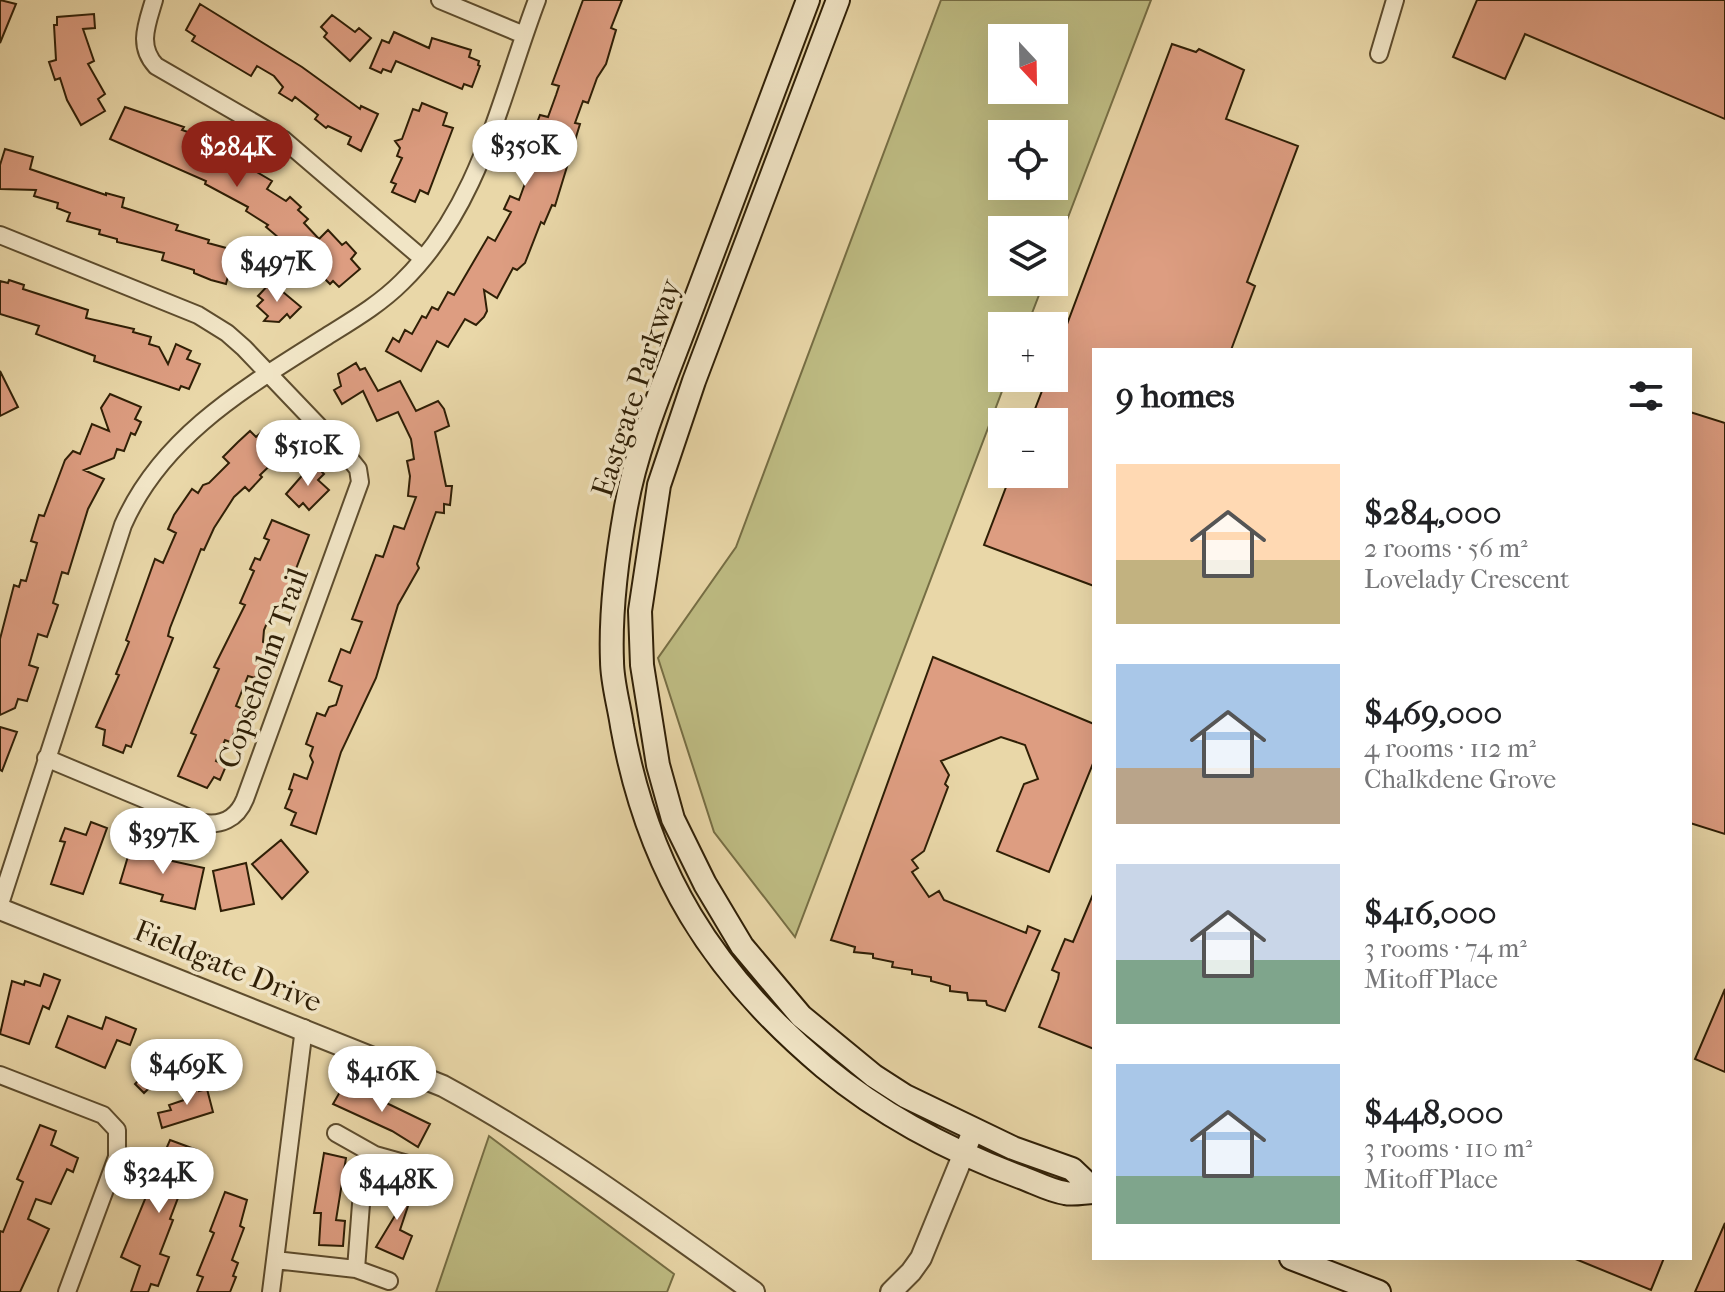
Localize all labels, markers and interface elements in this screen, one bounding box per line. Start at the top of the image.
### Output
north arrow [988,24,1068,104]
map controls [988,24,1068,488]
pin: $350K [469,120,581,188]
button: locate [988,120,1068,200]
pin: $284K [181,121,293,189]
text: $350K [490,130,560,161]
text: $284K [200,131,274,162]
button: layers [988,216,1068,296]
pin: $497K [221,236,333,304]
text: $497K [240,246,314,277]
street label: Eastgate Parkway [585,274,688,501]
button: + [988,312,1068,392]
icon: filters [1624,374,1668,418]
text: 9 homes [1116,376,1235,416]
button: − [988,408,1068,488]
pin: $510K [252,420,364,488]
text: $510K [274,430,342,461]
text: $284,000 [1364,493,1501,533]
icon: home [1180,496,1276,592]
text: 2 rooms · 56 m² [1364,533,1528,564]
street label: Copseholm Trail [211,563,316,773]
text: Lovelady Crescent [1364,564,1570,595]
text: $469,000 [1364,693,1502,733]
icon: home [1180,696,1276,792]
text: 4 rooms · 112 m² [1364,733,1536,764]
text: Chalkdene Grove [1364,764,1556,795]
pin: $397K [107,808,219,876]
text: $397K [128,818,198,849]
text: $416,000 [1364,893,1497,933]
icon: home [1180,896,1276,992]
street label: Fieldgate Drive [129,913,327,1020]
text: 3 rooms · 74 m² [1364,933,1527,964]
text: Mitoff Place [1364,964,1498,995]
pin: $469K [131,1039,243,1107]
pin: $416K [326,1046,438,1114]
text: $469K [149,1049,225,1080]
text: $416K [346,1056,418,1087]
text: $448,000 [1364,1093,1503,1133]
icon: home [1180,1096,1276,1192]
text: 3 rooms · 110 m² [1364,1133,1532,1164]
pin: $324K [103,1147,215,1215]
pin: $448K [341,1154,453,1222]
text: $324K [123,1157,195,1188]
text: $448K [358,1164,436,1195]
text: Mitoff Place [1364,1164,1498,1195]

